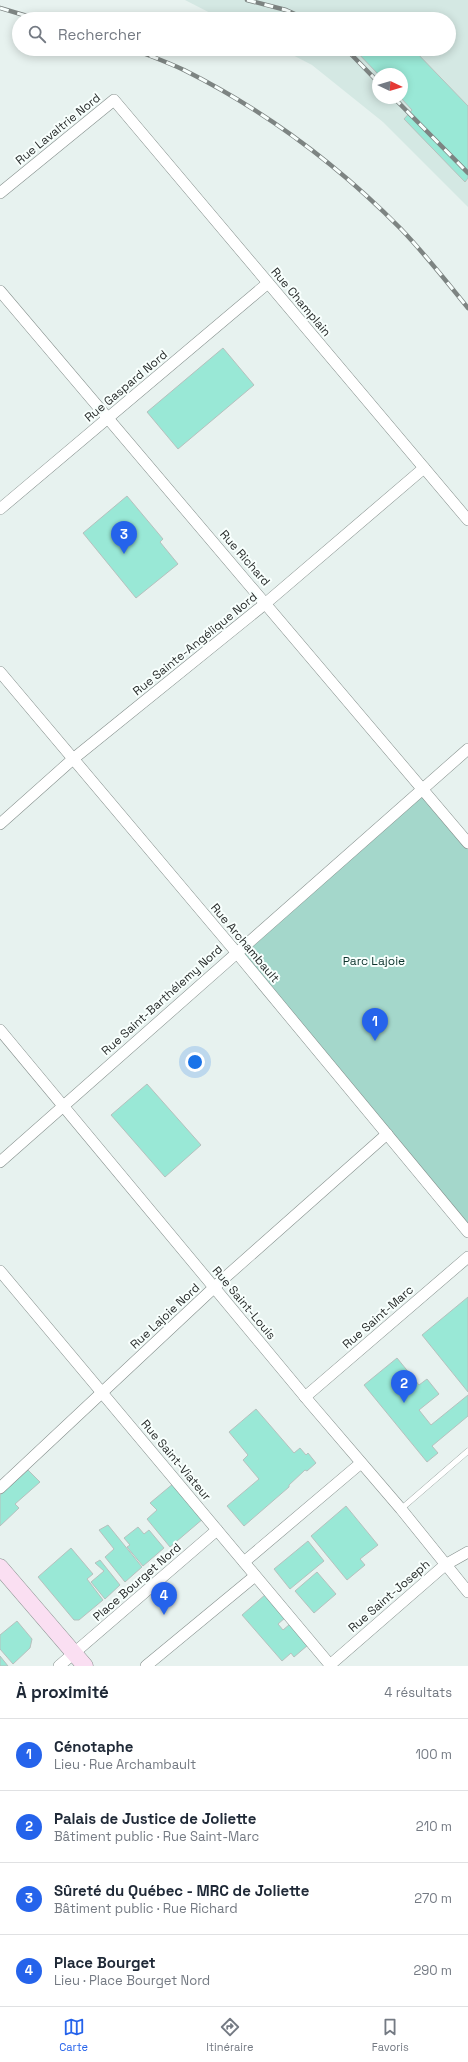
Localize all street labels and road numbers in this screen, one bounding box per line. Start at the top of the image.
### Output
street label: Rue Lavaltrie Nord [12,90,104,168]
street label: Rue Champlain [267,264,335,340]
street label: Rue Gaspard Nord [81,347,171,425]
street label: Rue Richard [216,527,274,589]
street label: Rue Sainte-Angélique Nord [130,589,260,699]
street label: Rue Archambault [207,900,283,986]
street label: Rue Saint-Barthélemy Nord [98,941,226,1059]
street label: Rue Saint-Louis [209,1263,279,1343]
street label: Rue Lajoie Nord [127,1280,203,1352]
street label: Rue Saint-Marc [339,1282,417,1352]
street label: Rue Saint-Viateur [137,1416,215,1504]
street label: Place Bourget Nord [90,1539,184,1625]
street label: Rue Saint-Joseph [345,1556,433,1636]

